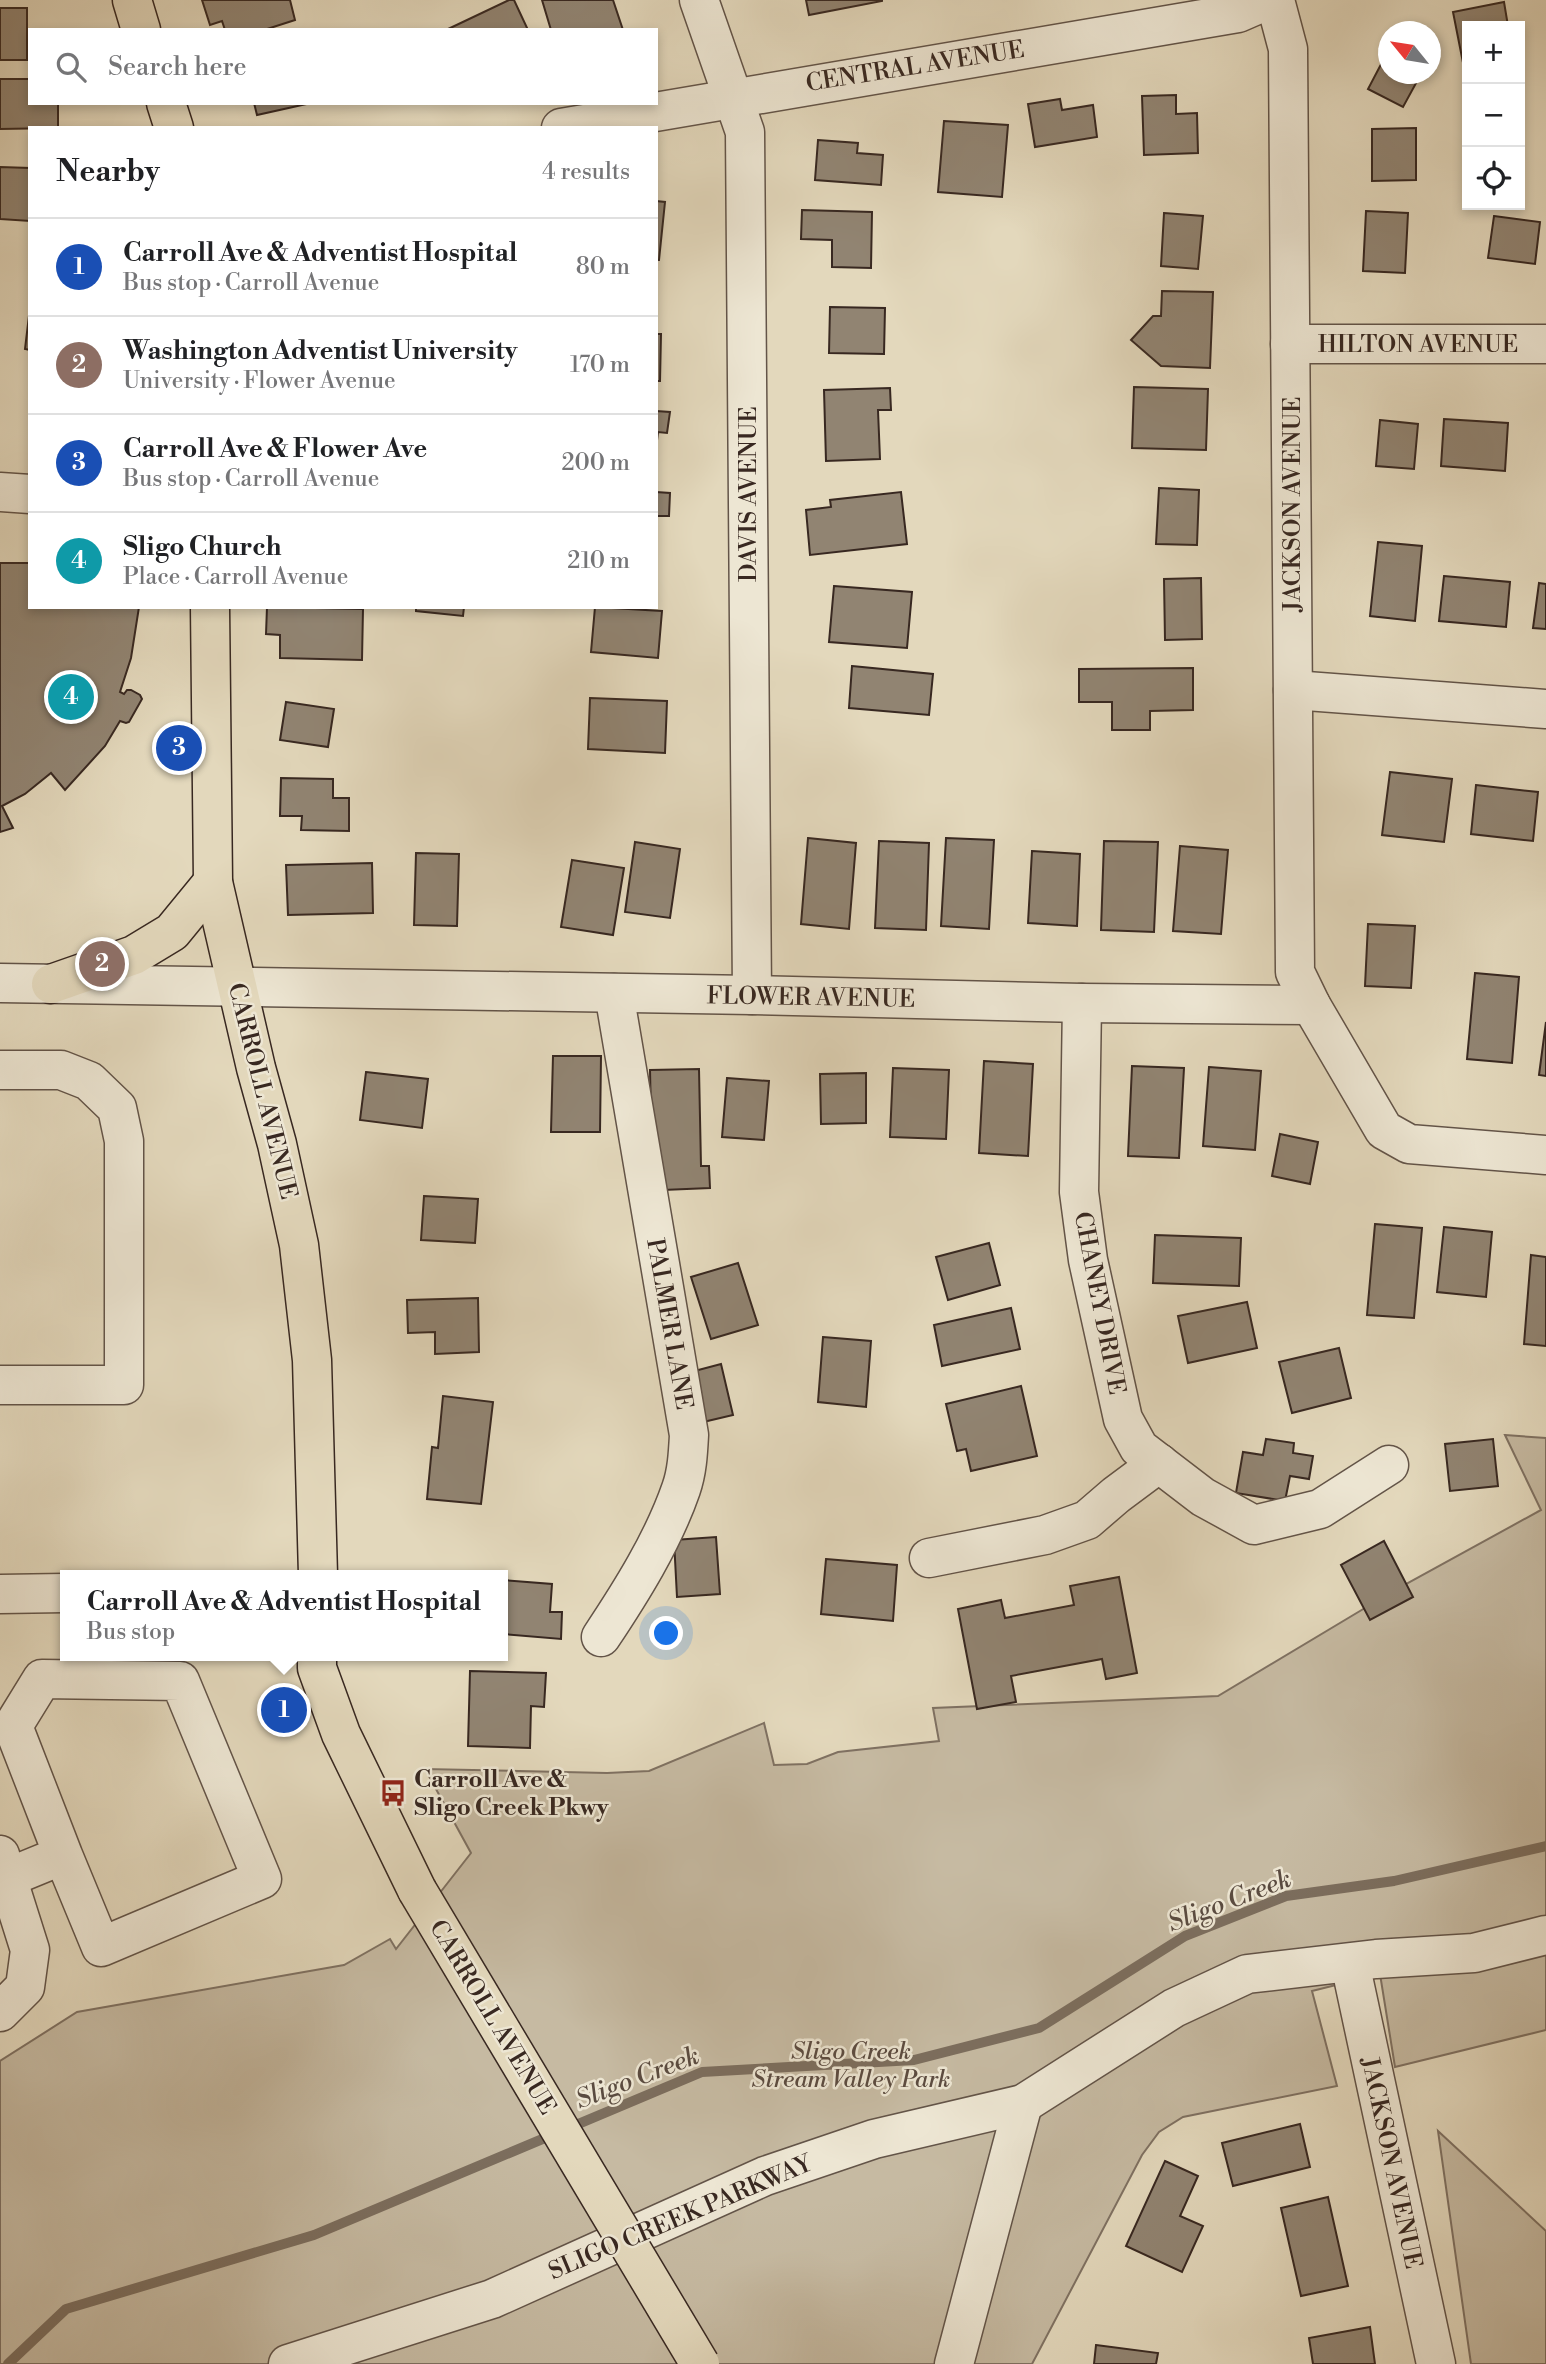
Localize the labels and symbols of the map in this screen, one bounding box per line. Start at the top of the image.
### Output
north arrow [1378,21,1441,84]
street label: CENTRAL AVENUE [804,35,1027,99]
street label: HILTON AVENUE [1318,330,1518,360]
street label: JACKSON AVENUE [1278,396,1308,613]
street label: DAVIS AVENUE [734,406,764,582]
pin: 4 [48,671,94,723]
pin: 3 [156,722,202,774]
pin: 2 [79,938,125,990]
street label: CARROLL AVENUE [221,980,303,1202]
street label: FLOWER AVENUE [706,981,916,1015]
street label: CHANEY DRIVE [1067,1209,1131,1397]
street label: PALMER LANE [639,1236,699,1412]
your location [649,1616,683,1650]
pin: 1 [261,1684,307,1736]
place label: Carroll Ave & Sligo Creek Pkwy [414,1765,609,1823]
bus stop icon: Carroll Ave & Sligo Creek Pkwy [378,1778,408,1808]
water label: Sligo Creek [1163,1863,1296,1939]
street label: CARROLL AVENUE [422,1915,562,2120]
park label: Sligo Creek Stream Valley Park [752,2037,950,2095]
water label: Sligo Creek [571,2040,704,2116]
street label: JACKSON AVENUE [1354,2054,1428,2272]
street label: SLIGO CREEK PARKWAY [544,2148,818,2287]

